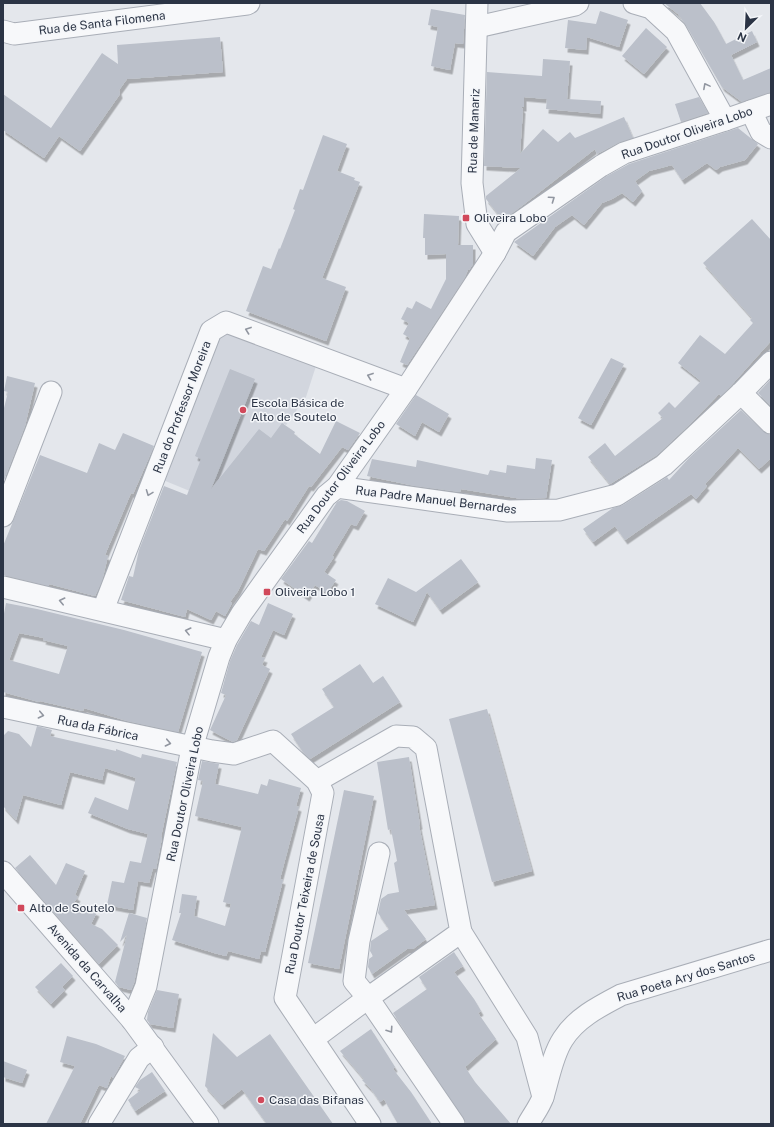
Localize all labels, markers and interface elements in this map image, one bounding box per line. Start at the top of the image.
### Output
street label: Rua de Santa Filomena [38,8,166,38]
north arrow [726,8,766,48]
text: N [736,30,748,44]
one-way arrow [703,83,711,90]
street label: Rua de Manariz [466,88,482,174]
street label: Rua Doutor Oliveira Lobo [619,104,755,162]
one-way arrow [548,197,555,204]
place label: Oliveira Lobo [474,211,547,225]
marker: Oliveira Lobo [461,213,471,223]
one-way arrow [244,327,251,335]
street label: Rua do Professor Moreira [150,339,214,475]
one-way arrow [366,372,373,380]
place label: Escola Básica de Alto de Soutelo [251,396,344,424]
marker: Escola Básica de Alto de Soutelo [238,405,248,415]
street label: Rua Doutor Oliveira Lobo [294,418,388,536]
street label: Rua Padre Manuel Bernardes [355,483,517,517]
one-way arrow [145,489,153,496]
place label: Oliveira Lobo 1 [275,585,355,599]
marker: Oliveira Lobo 1 [262,587,272,597]
one-way arrow [59,597,65,605]
one-way arrow [185,627,192,636]
one-way arrow [38,711,44,719]
street label: Rua da Fábrica [56,713,140,743]
street label: Rua Doutor Oliveira Lobo [164,725,206,863]
one-way arrow [165,738,171,746]
street label: Rua Doutor Teixeira de Sousa [283,813,327,975]
place label: Alto de Soutelo [29,901,115,915]
marker: Alto de Soutelo [16,903,26,913]
street label: Avenida da Carvalha [45,921,129,1015]
street label: Rua Poeta Ary dos Santos [615,949,757,1005]
one-way arrow [385,1026,393,1033]
place label: Casa das Bifanas [269,1093,364,1107]
marker: Casa das Bifanas [256,1095,266,1105]

